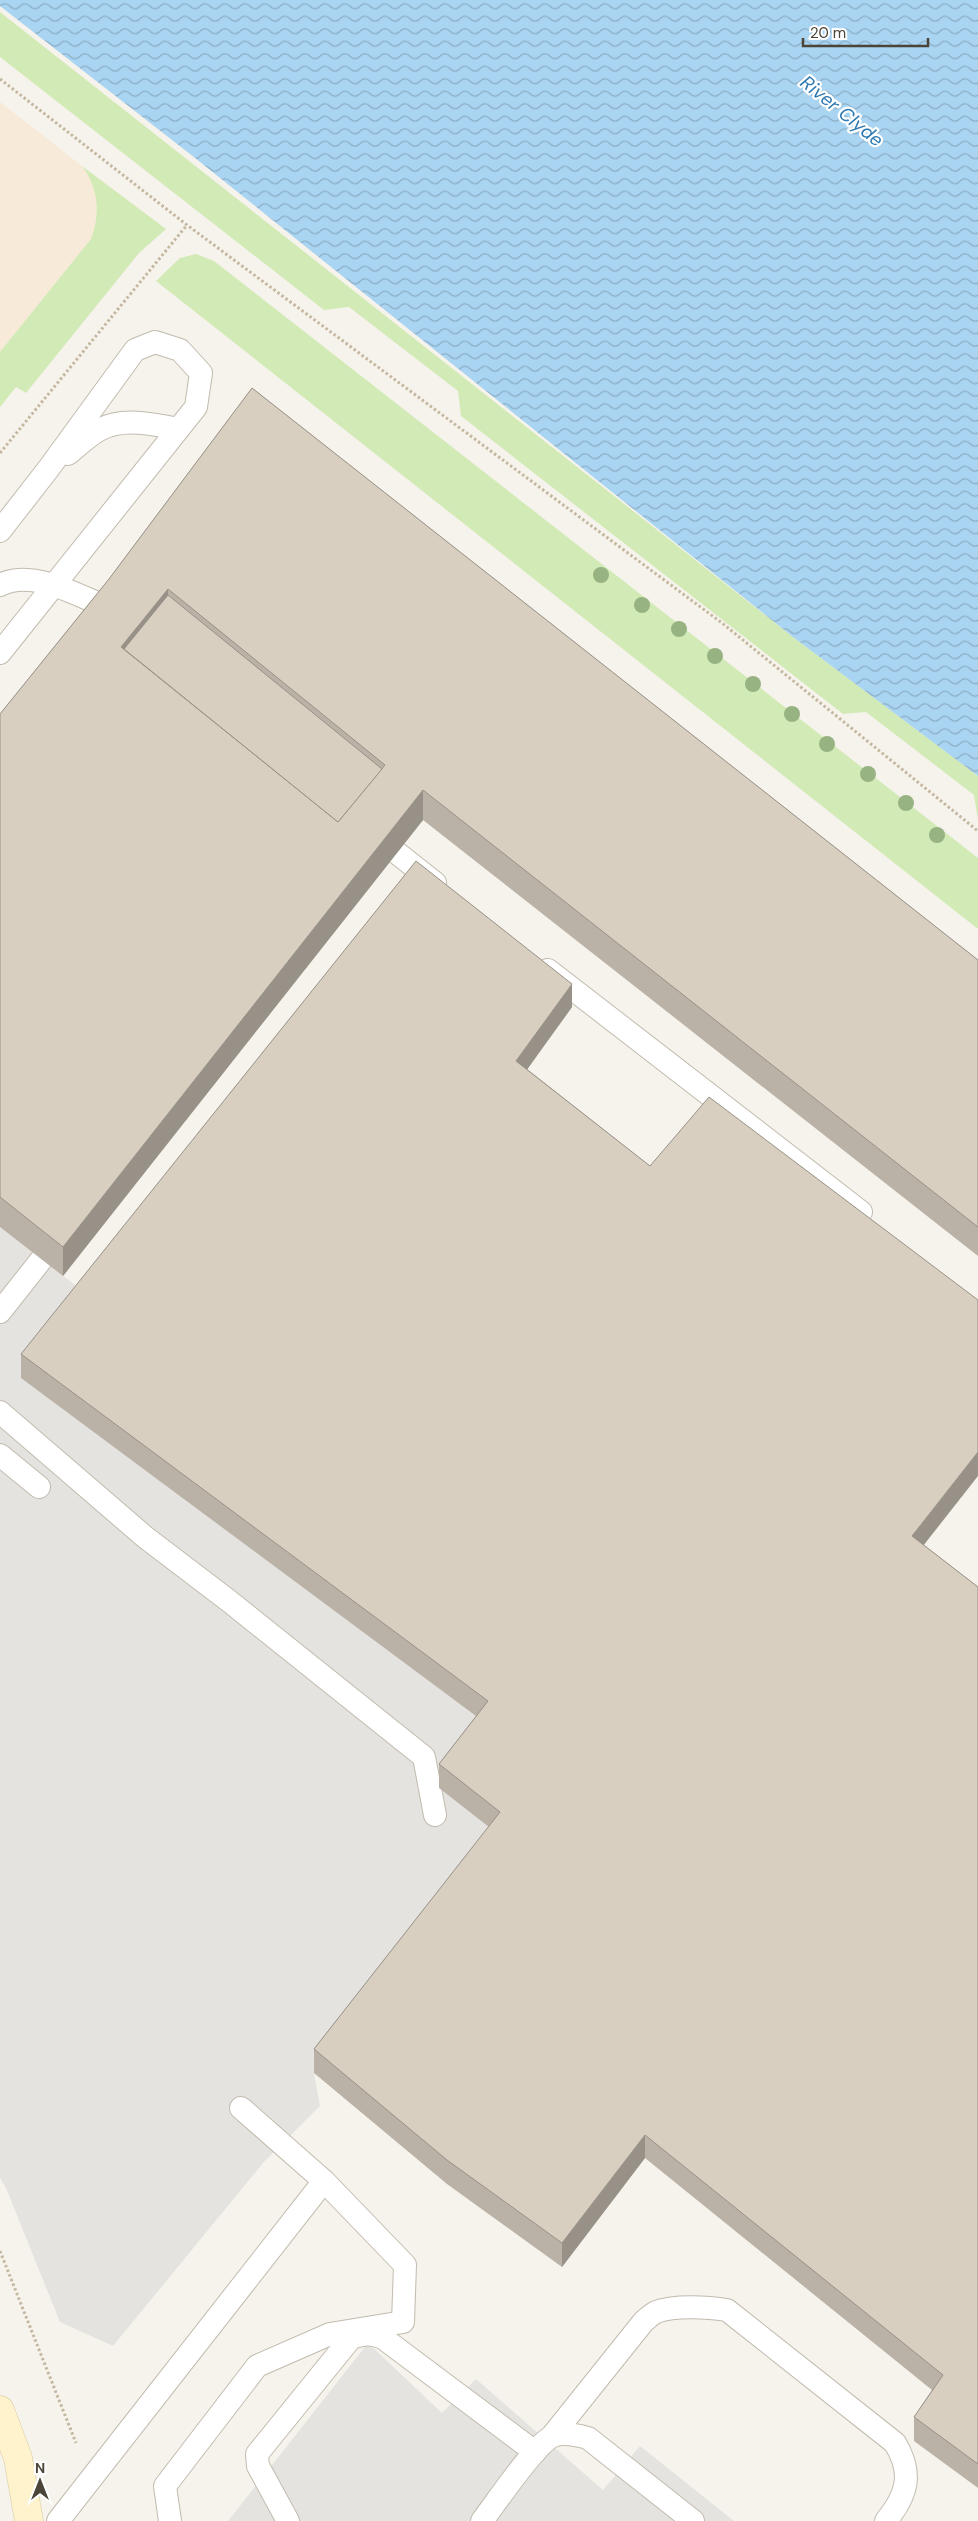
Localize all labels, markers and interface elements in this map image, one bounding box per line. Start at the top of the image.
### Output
scale bar [803,15,928,47]
text: 20 m [810,23,846,43]
water label: River Clyde [795,70,889,152]
north arrow [15,2456,65,2506]
text: N [35,2459,45,2477]

